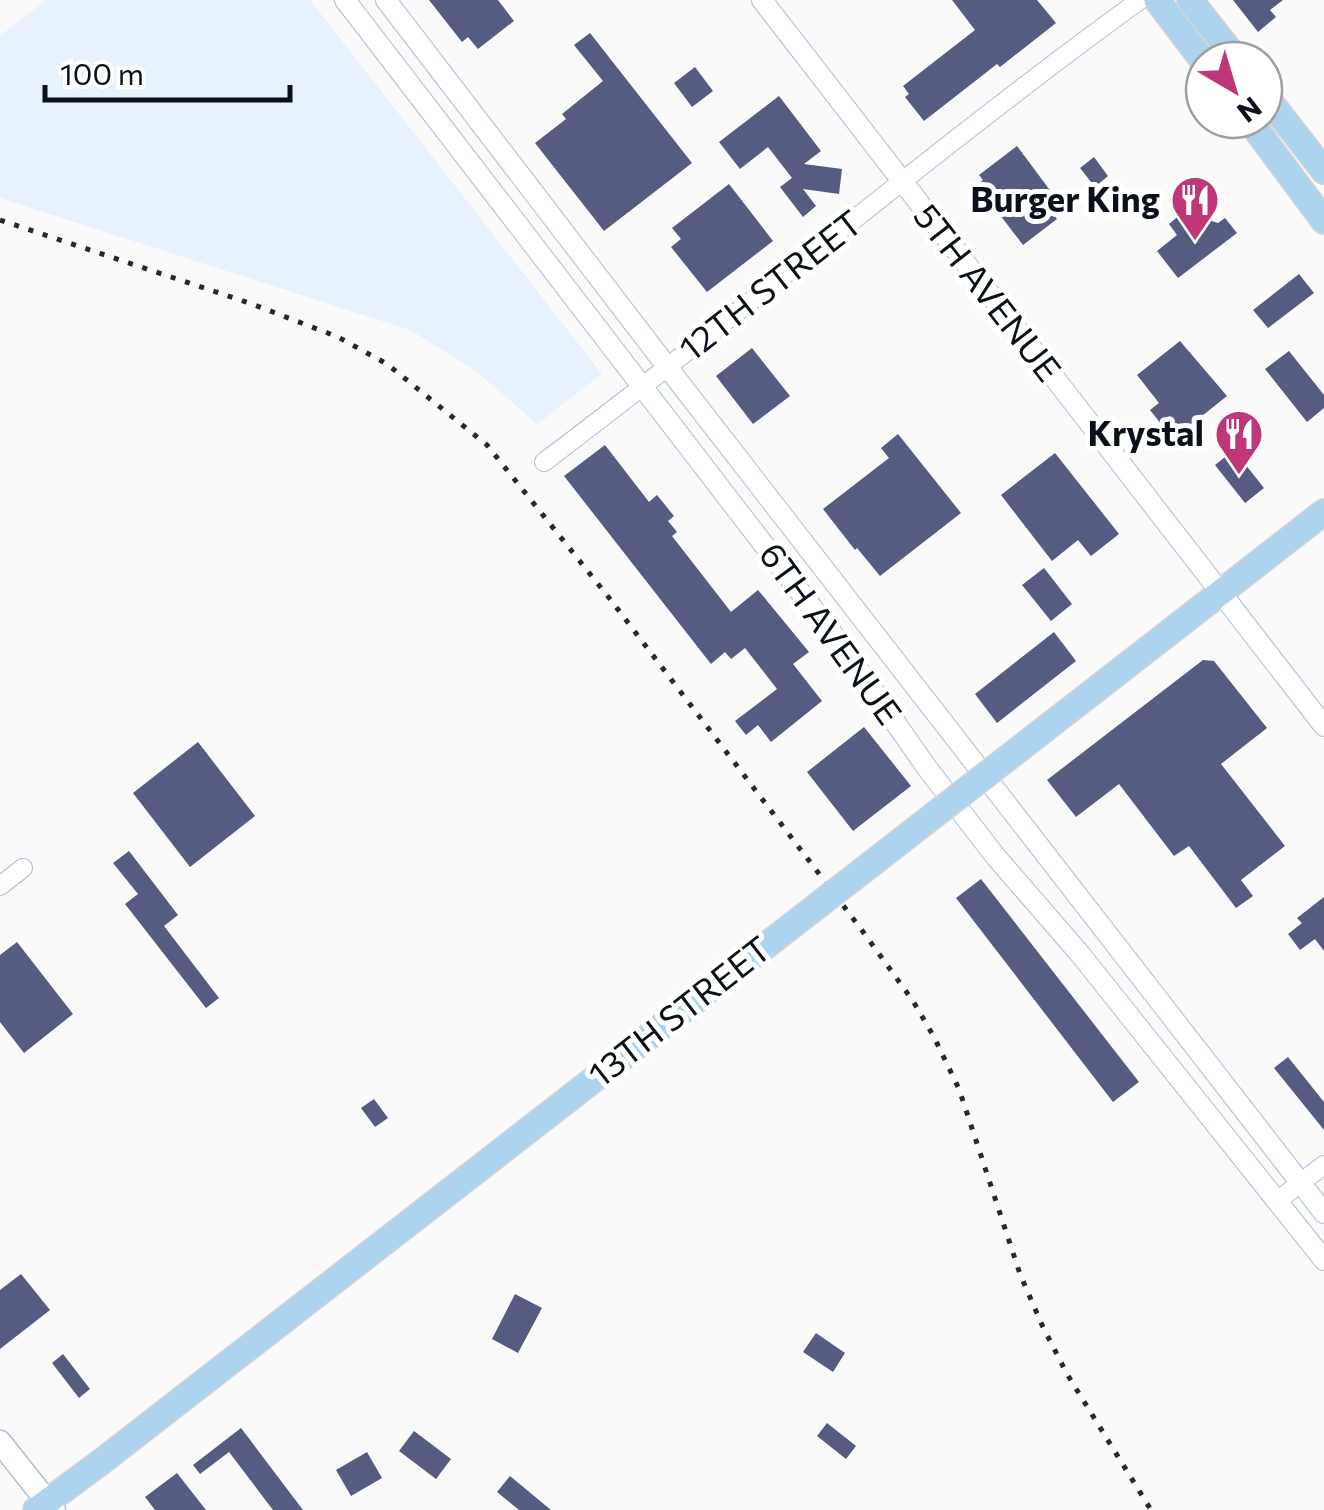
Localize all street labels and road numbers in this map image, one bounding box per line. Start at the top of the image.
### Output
street label: 5TH AVENUE [906,194,1072,389]
street label: 12TH STREET [670,199,869,369]
street label: 6TH AVENUE [752,533,912,732]
street label: 13TH STREET [579,926,778,1094]

